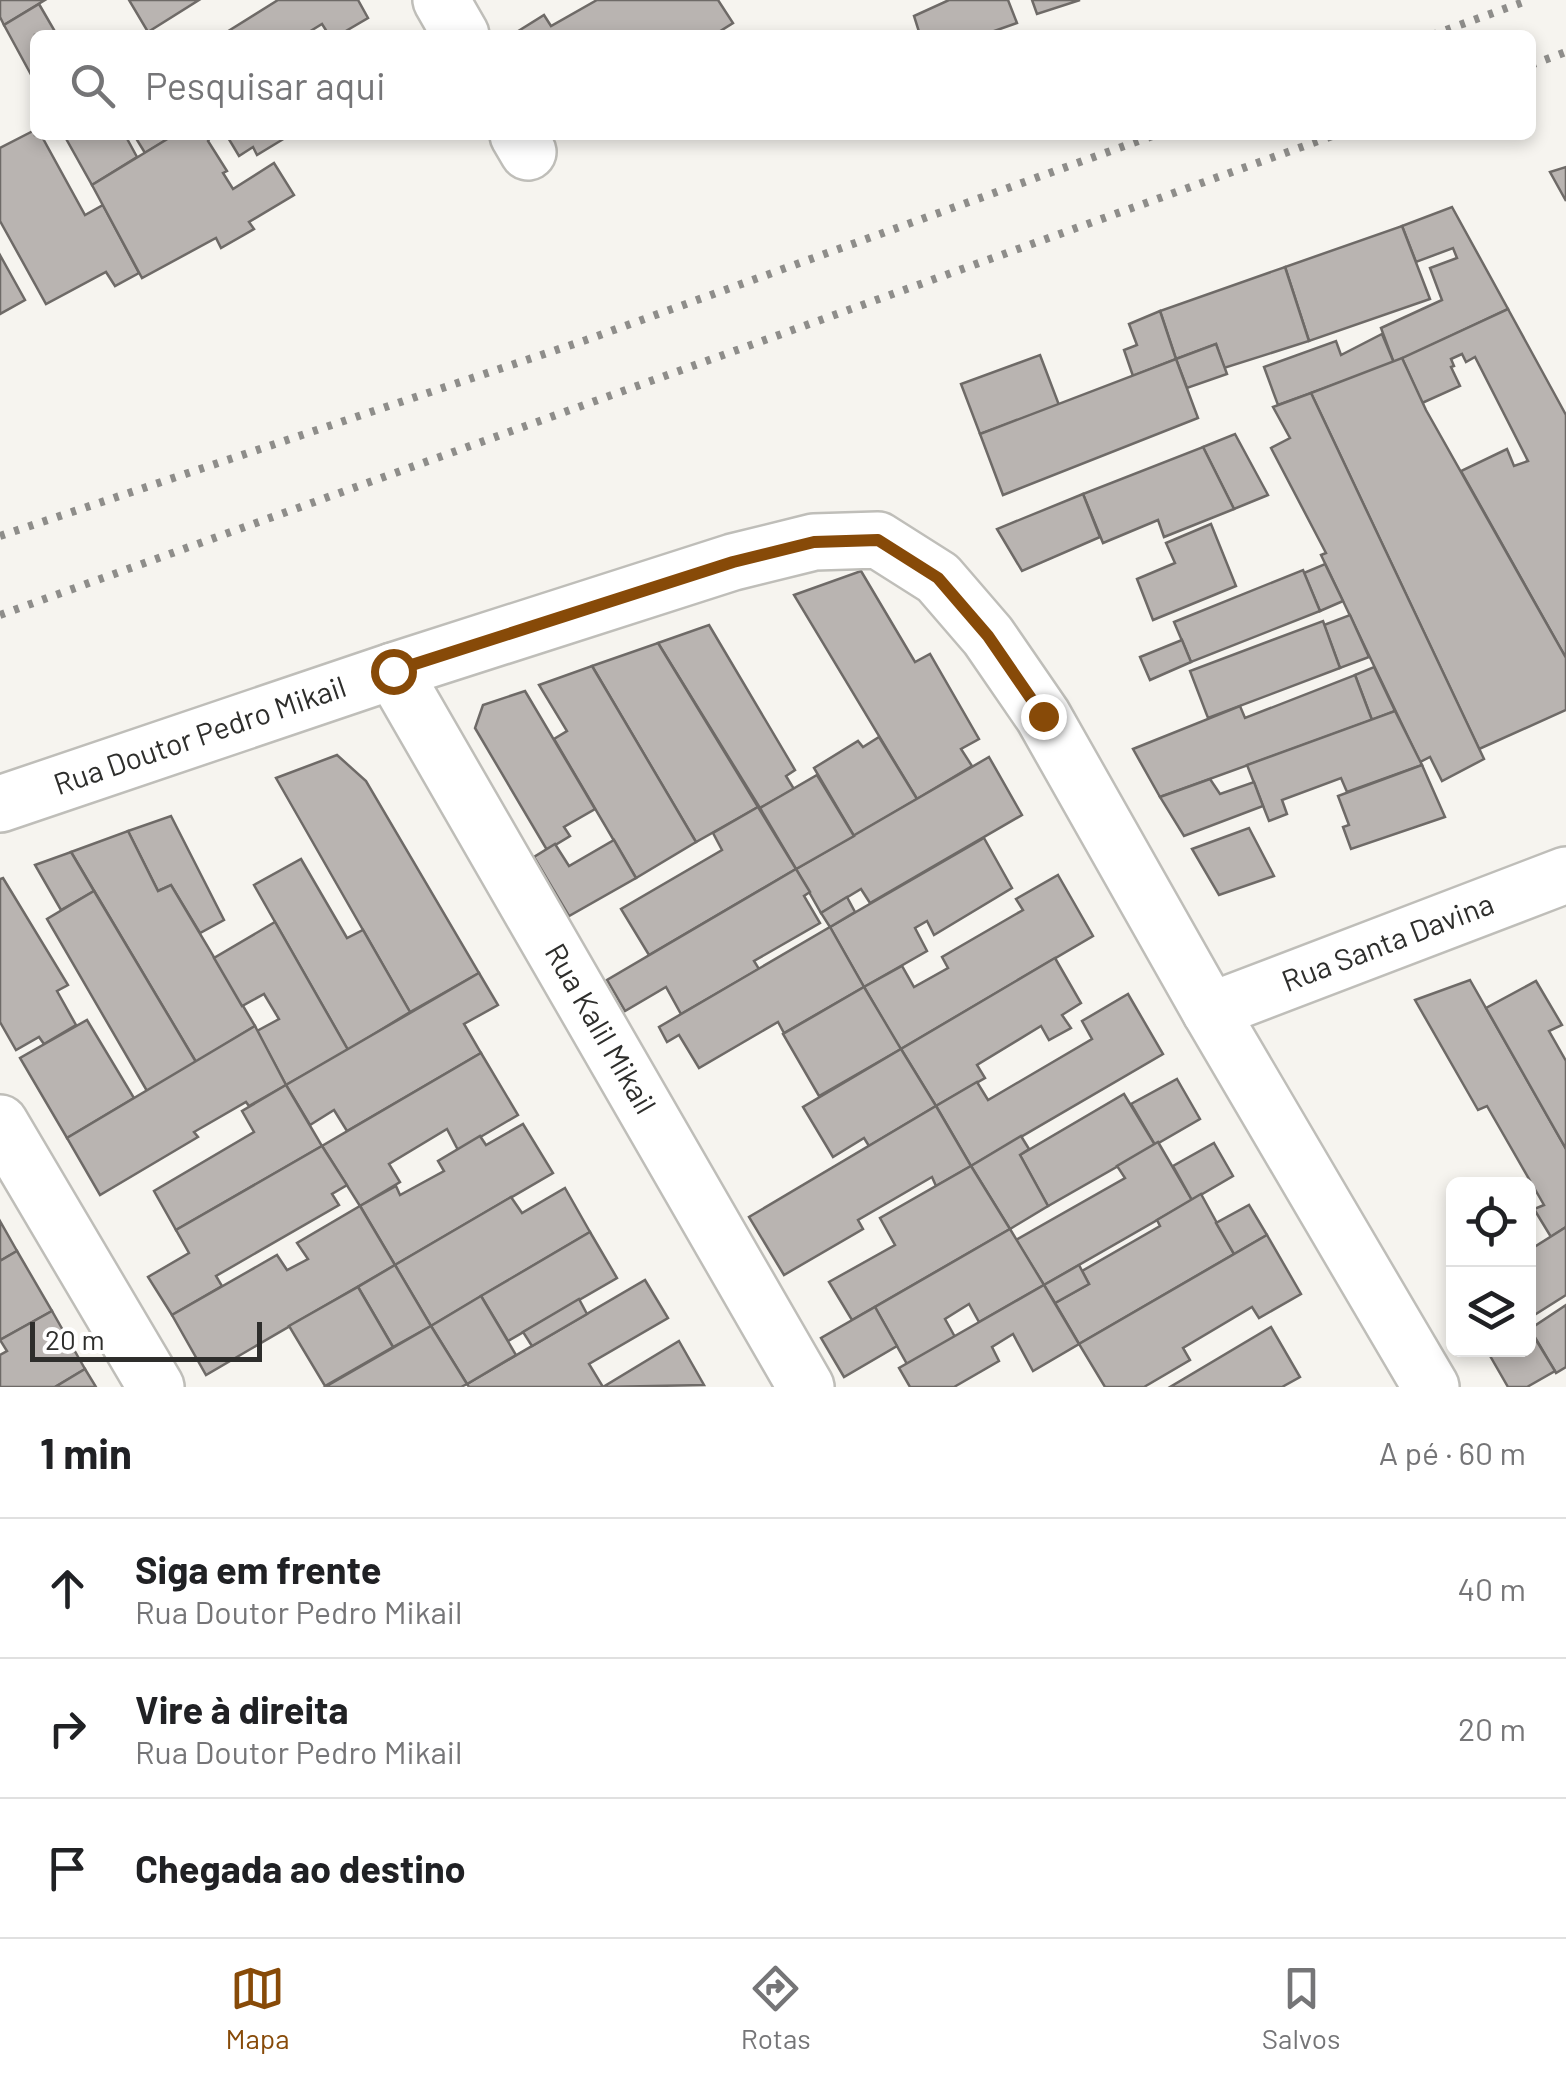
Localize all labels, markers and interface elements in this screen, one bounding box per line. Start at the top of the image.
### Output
search box [30,30,1536,140]
icon: search [65,58,120,113]
text: Pesquisar aqui [145,62,386,108]
route start [371,649,417,695]
street label: Rua Doutor Pedro Mikail [48,667,350,801]
route end [1021,694,1067,740]
street label: Rua Santa Davina [1276,884,1498,998]
street label: Rua Kalil Mikail [538,936,665,1120]
map controls [1446,1177,1536,1357]
button: locate [1446,1177,1536,1267]
button: layers [1446,1267,1536,1357]
scale bar [30,1317,262,1362]
text: 20 m [45,1322,105,1356]
text: 1 min [40,1427,132,1477]
text: A pé · 60 m [1379,1433,1526,1471]
text: Siga em frente [135,1546,381,1592]
icon: ahead [40,1561,95,1616]
text: 40 m [1457,1569,1526,1607]
text: Rua Doutor Pedro Mikail [135,1592,462,1630]
text: Vire à direita [135,1686,349,1732]
icon: right [40,1701,95,1756]
text: 20 m [1458,1709,1526,1747]
text: Rua Doutor Pedro Mikail [135,1732,462,1770]
icon: arrive [40,1841,95,1896]
text: Chegada ao destino [135,1845,466,1891]
tab: Mapa [226,1961,290,2055]
tab: Rotas [741,1961,811,2055]
tab: Salvos [1262,1961,1340,2055]

